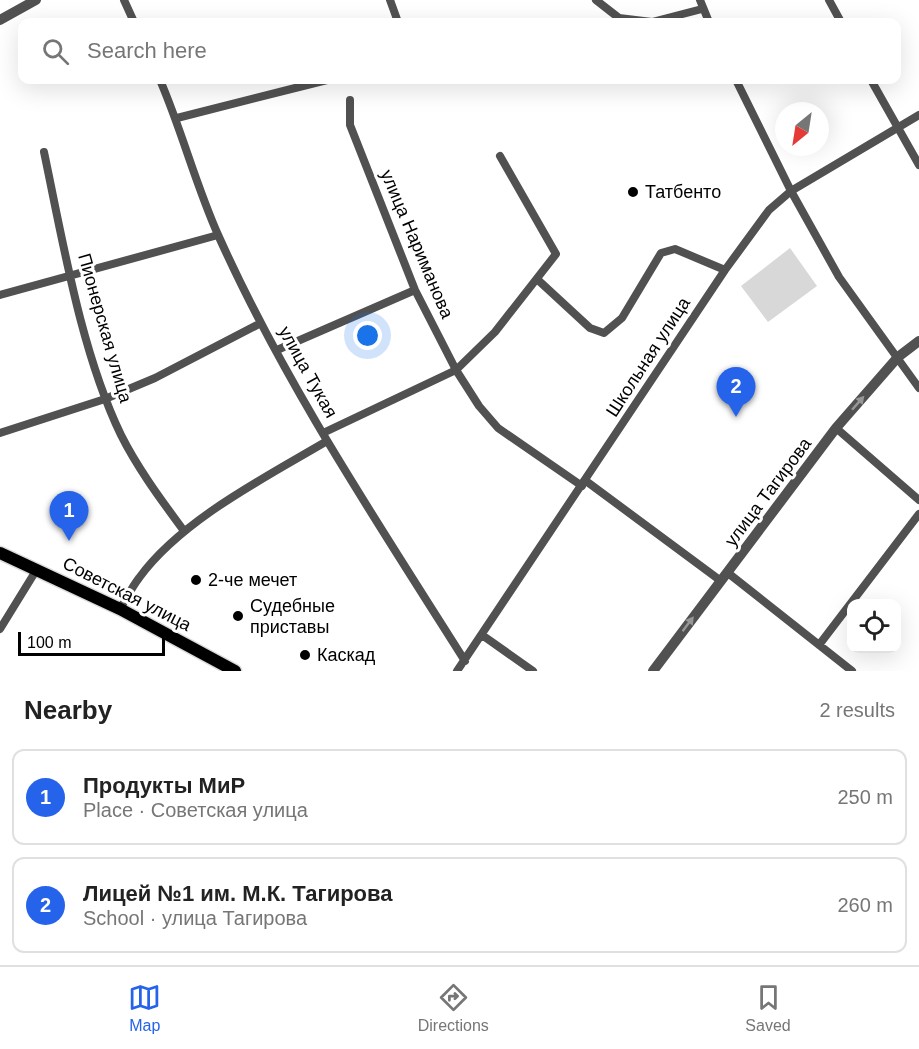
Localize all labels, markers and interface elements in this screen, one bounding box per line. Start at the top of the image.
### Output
search box [18,18,901,84]
icon: search [39,35,72,68]
text: Search here [87,38,207,63]
north arrow [775,102,829,156]
street label: улица Нариманова [377,167,458,322]
place label: Татбенто [645,182,721,202]
marker: Татбенто [626,185,640,199]
street label: Пионерская улица [74,251,136,406]
street label: Школьная улица [602,293,695,420]
your location [353,321,382,350]
street label: улица Тукая [275,323,341,421]
pin: 2 [716,368,756,417]
one-way arrow [851,396,864,411]
street label: улица Тагирова [721,433,816,550]
pin: 1 [50,492,88,541]
street label: Советская улица [59,553,195,635]
place label: 2-че мечет [208,570,297,590]
marker: 2-че мечет [189,573,203,587]
place label: Судебные приставы [250,596,335,637]
map controls [847,599,901,653]
button: locate [847,599,901,653]
marker: Судебные приставы [231,609,245,623]
one-way arrow [682,617,694,633]
scale bar [18,629,165,656]
text: 100 m [27,634,71,651]
place label: Каскад [317,645,376,665]
marker: Каскад [298,648,312,662]
text: Nearby [24,695,112,725]
text: 2 results [819,699,895,721]
text: Продукты МиР [83,773,245,798]
text: 1 [40,786,51,808]
text: 250 m [837,786,893,808]
text: Place · Советская улица [83,799,308,821]
text: Лицей №1 им. М.К. Тагирова [83,881,393,906]
text: 2 [40,894,51,916]
text: 260 m [837,894,893,916]
text: School · улица Тагирова [83,907,307,929]
tab: Map [128,981,161,1035]
tab: Directions [418,981,489,1035]
tab: Saved [745,981,791,1035]

